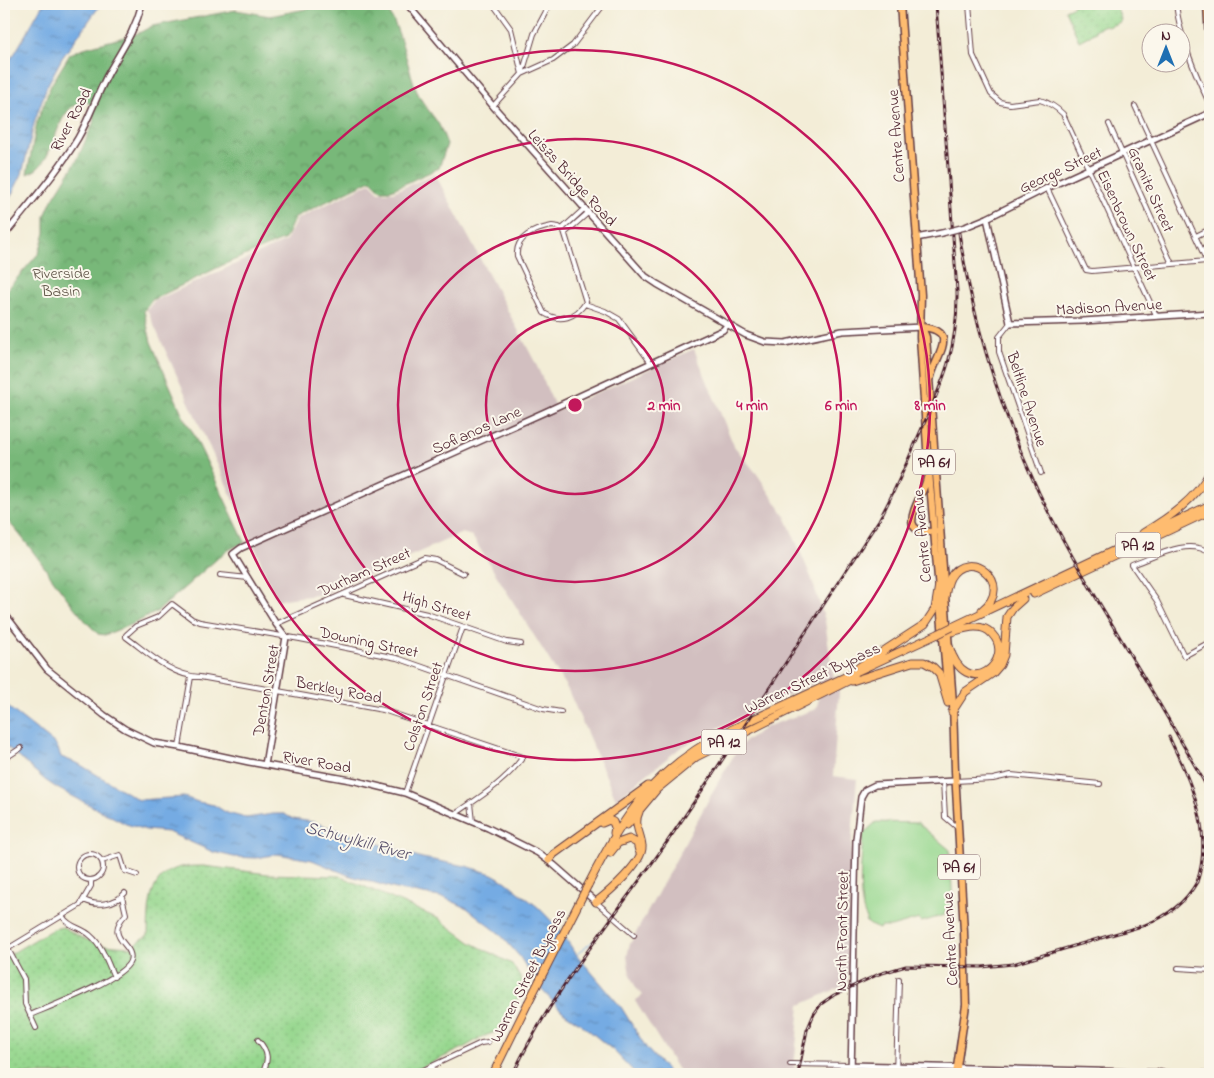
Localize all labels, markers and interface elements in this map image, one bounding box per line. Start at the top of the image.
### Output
north arrow [1142,22,1192,72]
text: N [1161,26,1171,47]
street label: River Road [45,84,99,156]
street label: Centre Avenue [882,88,912,183]
street label: Leiszs Bridge Road [521,124,622,232]
street label: George Street [1015,141,1107,201]
street label: Granite Street [1121,143,1180,237]
street label: Eisenbrown Street [1090,166,1163,286]
park label: Riverside Basin [32,262,91,304]
street label: Madison Avenue [1055,293,1164,323]
street label: Beltline Avenue [999,348,1053,451]
text: 2 min [647,395,681,417]
text: 4 min [735,395,768,417]
text: 6 min [824,395,858,417]
text: 8 min [913,395,946,417]
centre of rings [566,396,584,414]
street label: Sofianos Lane [428,400,526,461]
road number: PA 61 [913,450,955,474]
street label: Centre Avenue [907,488,939,583]
road number: PA 12 [1116,532,1160,558]
street label: Durham Street [314,542,415,604]
street label: High Street [399,585,474,629]
street label: Downing Street [316,621,421,665]
street label: Warren Street Bypass [741,637,885,721]
street label: Denton Street [247,642,287,739]
street label: Colston Street [397,658,451,755]
street label: Berkley Road [292,671,384,711]
road number: PA 12 [702,730,746,754]
street label: River Road [280,745,353,781]
water label: Schuylkill River [302,815,415,869]
road number: PA 61 [938,854,980,880]
street label: North Front Street [830,870,856,992]
street label: Centre Avenue [937,891,965,986]
street label: Warren Street Bypass [485,905,573,1047]

